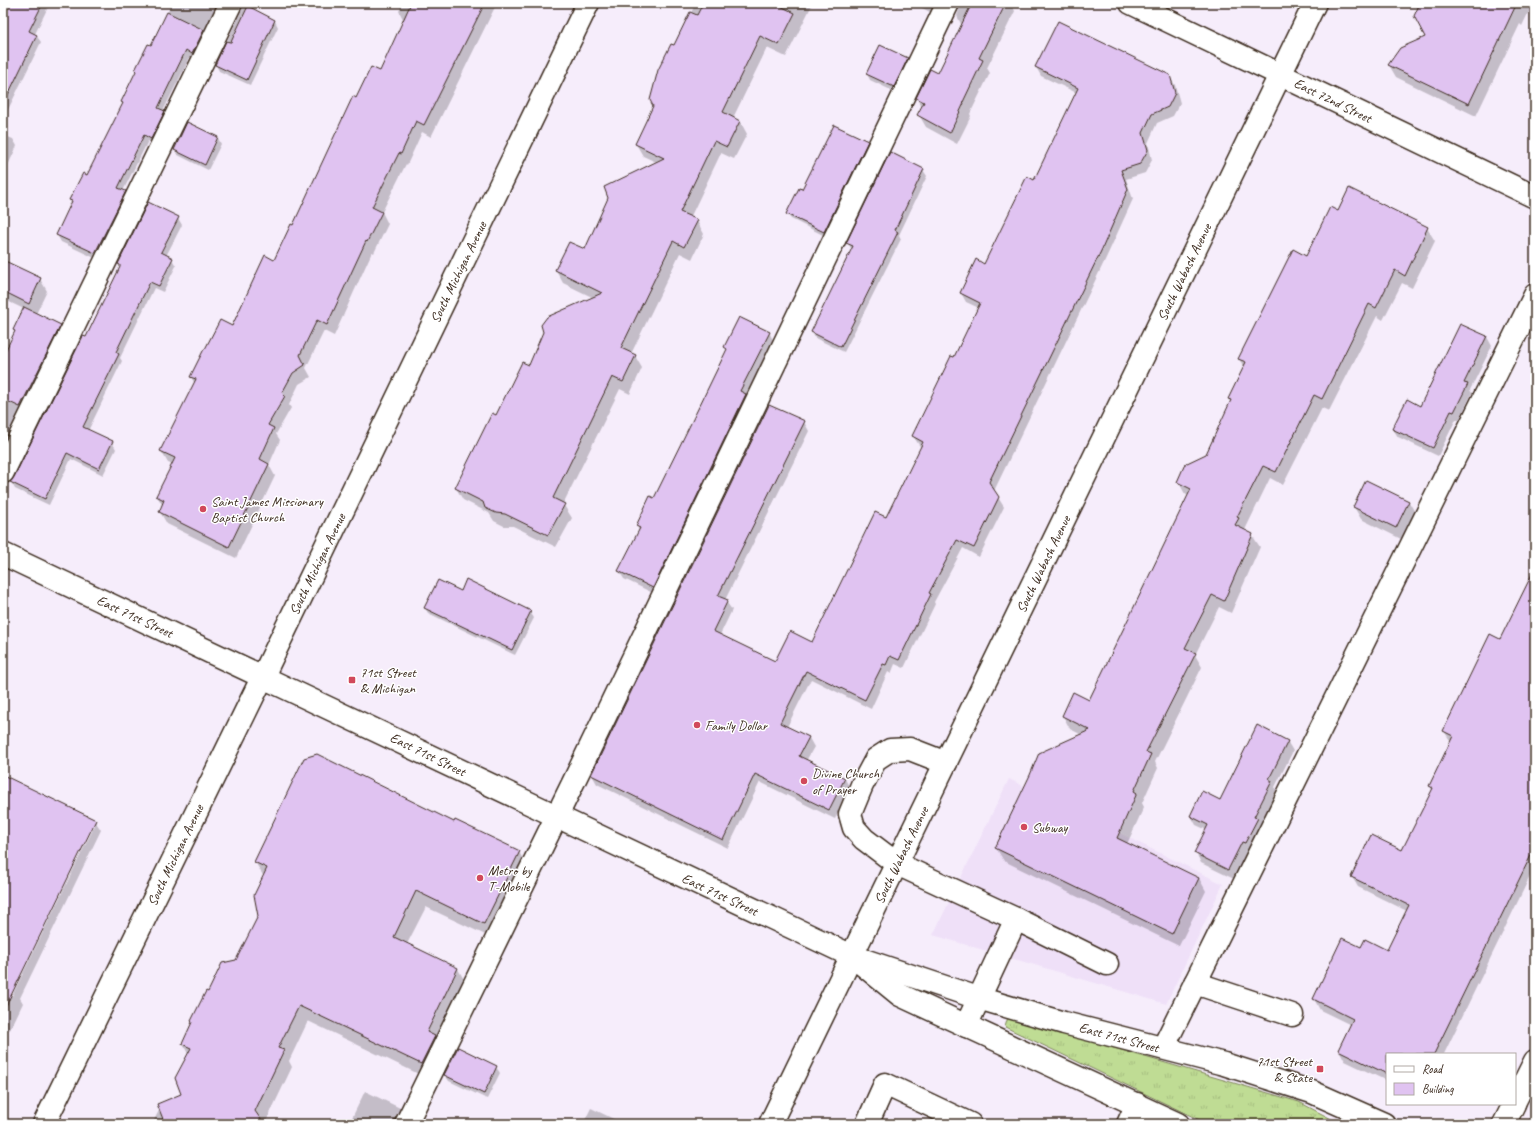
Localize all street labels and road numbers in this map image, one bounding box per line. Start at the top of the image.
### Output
street label: East 72nd Street [1291,74,1376,127]
street label: South Michigan Avenue [427,217,491,326]
street label: South Wabash Avenue [1154,220,1216,324]
street label: South Michigan Avenue [286,509,350,618]
street label: South Wabash Avenue [1013,512,1075,616]
street label: East 71st Street [94,591,177,642]
street label: East 71st Street [387,729,470,781]
street label: South Michigan Avenue [144,800,208,909]
street label: South Wabash Avenue [871,803,933,907]
street label: East 71st Street [679,869,762,920]
street label: East 71st Street [1077,1019,1162,1057]

